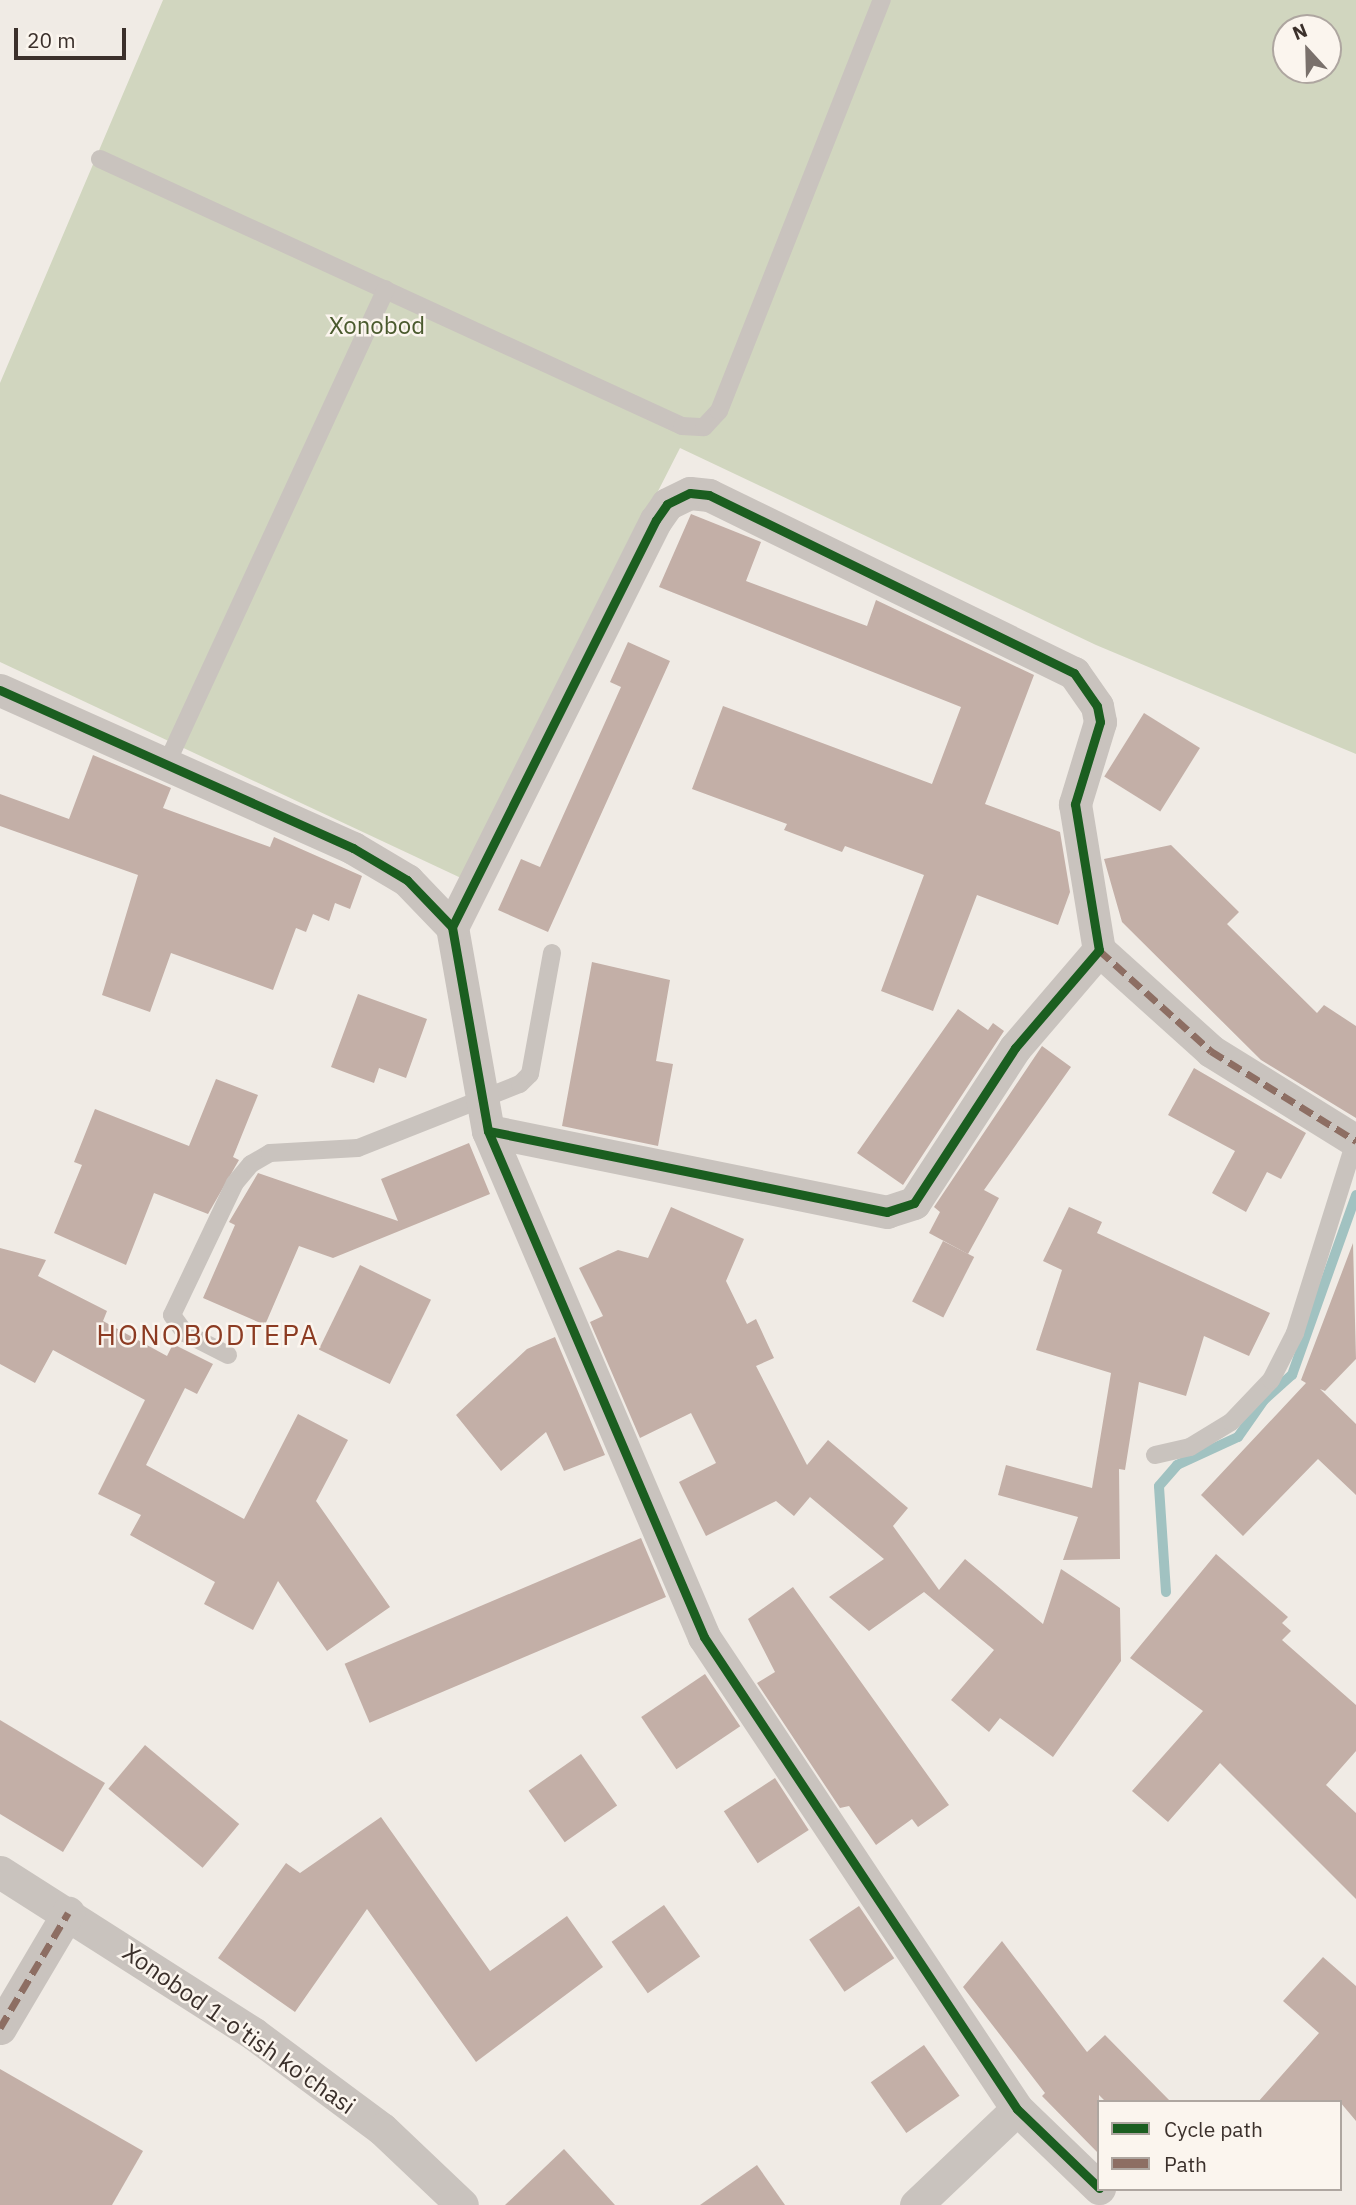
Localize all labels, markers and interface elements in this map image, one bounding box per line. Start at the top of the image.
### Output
scale bar [18,14,130,58]
north arrow [1272,14,1342,84]
text: N [1289,18,1311,45]
text: 20 m [27,26,76,54]
park label: Xonobod [329,312,425,340]
district label: HONOBODTEPA [98,1318,318,1352]
street label: Xonobod 1-o'tish ko'chasi [117,1938,361,2120]
legend [1097,2100,1342,2191]
text: Cycle path [1164,2115,1263,2143]
text: Path [1164,2150,1207,2178]

